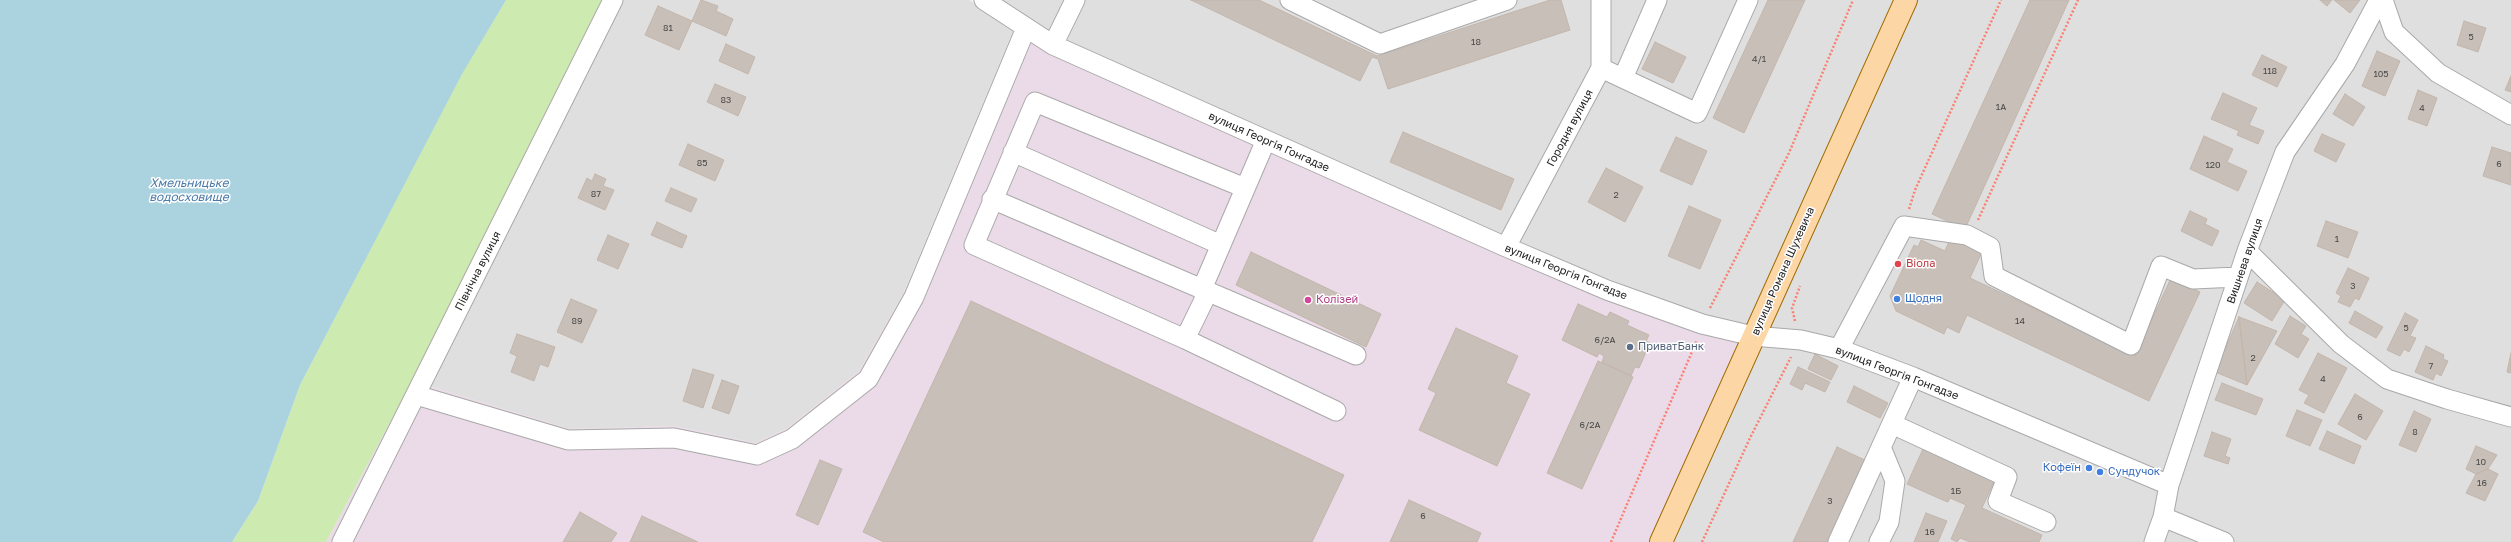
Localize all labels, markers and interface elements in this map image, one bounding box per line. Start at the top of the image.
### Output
house number: 81 [663,23,673,33]
house number: 5 [2468,32,2474,42]
house number: 18 [1471,37,1481,47]
house number: 4/1 [1752,54,1766,64]
house number: 118 [2263,66,2277,76]
house number: 105 [2373,69,2389,79]
street label: Городня вулиця [1544,87,1596,169]
house number: 83 [721,95,731,105]
house number: 1А [1996,102,2006,112]
house number: 4 [2419,103,2425,113]
street label: вулиця Георгія Гонгадзе [1207,109,1331,175]
house number: 85 [697,158,707,168]
house number: 6 [2496,159,2502,169]
house number: 120 [2205,160,2221,170]
water label: Хмельницьке водосховище [149,176,229,204]
house number: 87 [591,189,601,199]
house number: 2 [1613,190,1619,200]
street label: вулиця Романа Шухевича [1749,205,1817,337]
street label: Вишнева вулиця [2224,217,2266,305]
street label: Північна вулиця [452,229,504,313]
house number: 1 [2335,234,2339,244]
street label: вулиця Георгія Гонгадзе [1503,241,1629,303]
place label: Віола [1906,257,1935,271]
marker: Віола [1893,259,1903,269]
house number: 3 [2350,281,2356,291]
place label: Щодня [1905,292,1942,306]
place label: Колізей [1316,293,1358,307]
marker: Щодня [1892,294,1902,304]
marker: Колізей [1303,295,1313,305]
house number: 89 [572,316,582,326]
house number: 14 [2015,316,2025,326]
house number: 5 [2403,323,2409,333]
house number: 6/2A [1594,335,1616,345]
place label: ПриватБанк [1638,340,1704,354]
marker: ПриватБанк [1625,342,1635,352]
street label: вулиця Георгія Гонгадзе [1834,343,1960,403]
house number: 2 [2250,353,2256,363]
house number: 7 [2429,361,2433,371]
house number: 4 [2320,374,2326,384]
house number: 6 [2357,412,2363,422]
house number: 6/2A [1579,420,1601,430]
house number: 8 [2412,427,2418,437]
house number: 10 [2476,457,2486,467]
place label: Кофеїн [2043,461,2081,475]
marker: Кофеїн [2084,463,2094,473]
place label: Сундучок [2108,465,2160,479]
marker: Сундучок [2095,467,2105,477]
house number: 16 [2477,478,2487,488]
house number: 1Б [1951,486,1961,496]
house number: 3 [1827,496,1833,506]
house number: 6 [1420,511,1426,521]
house number: 16 [1925,527,1935,537]

